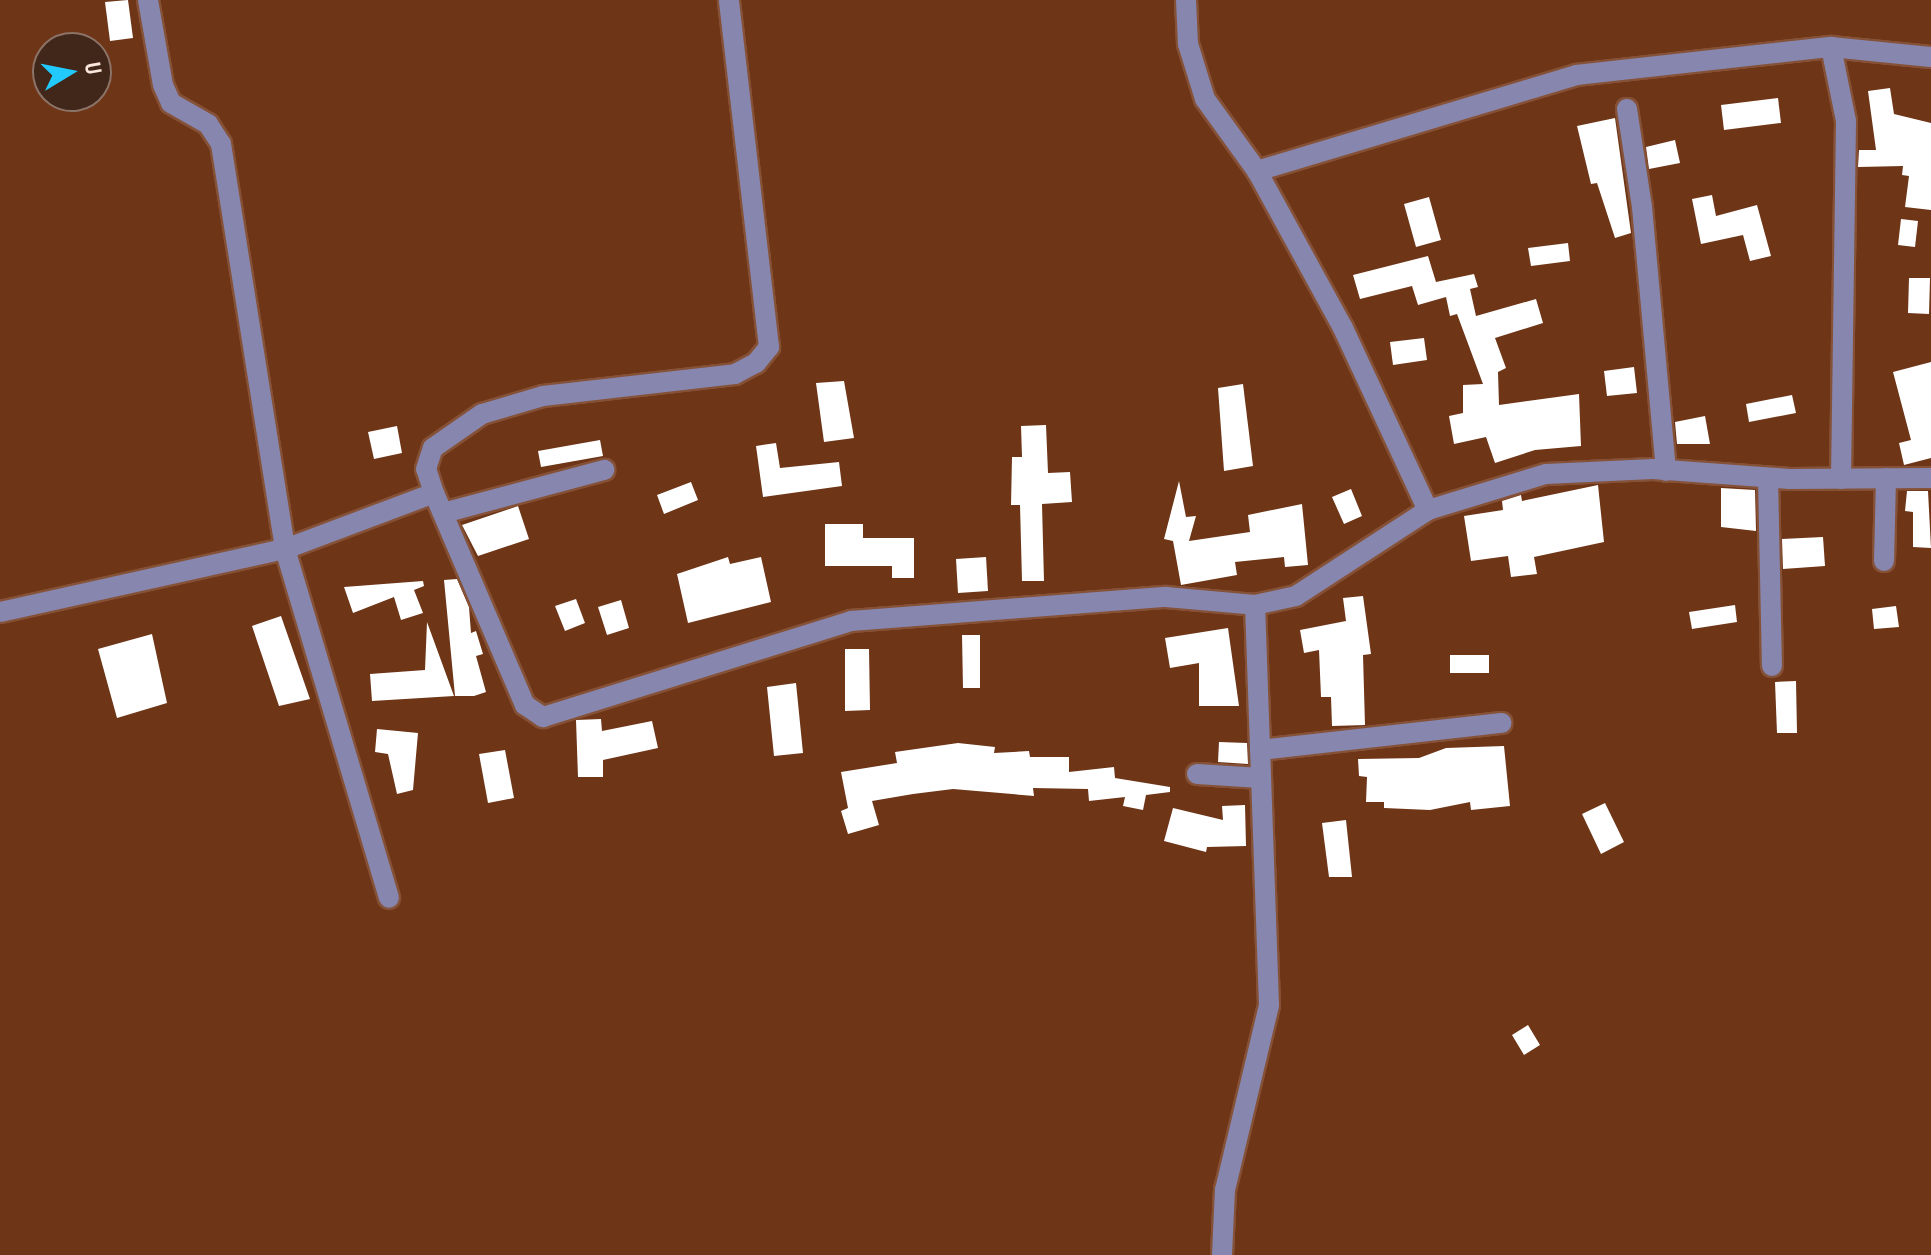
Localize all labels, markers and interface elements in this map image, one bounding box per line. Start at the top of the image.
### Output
north arrow [32,32,112,112]
text: U [79,60,108,76]

